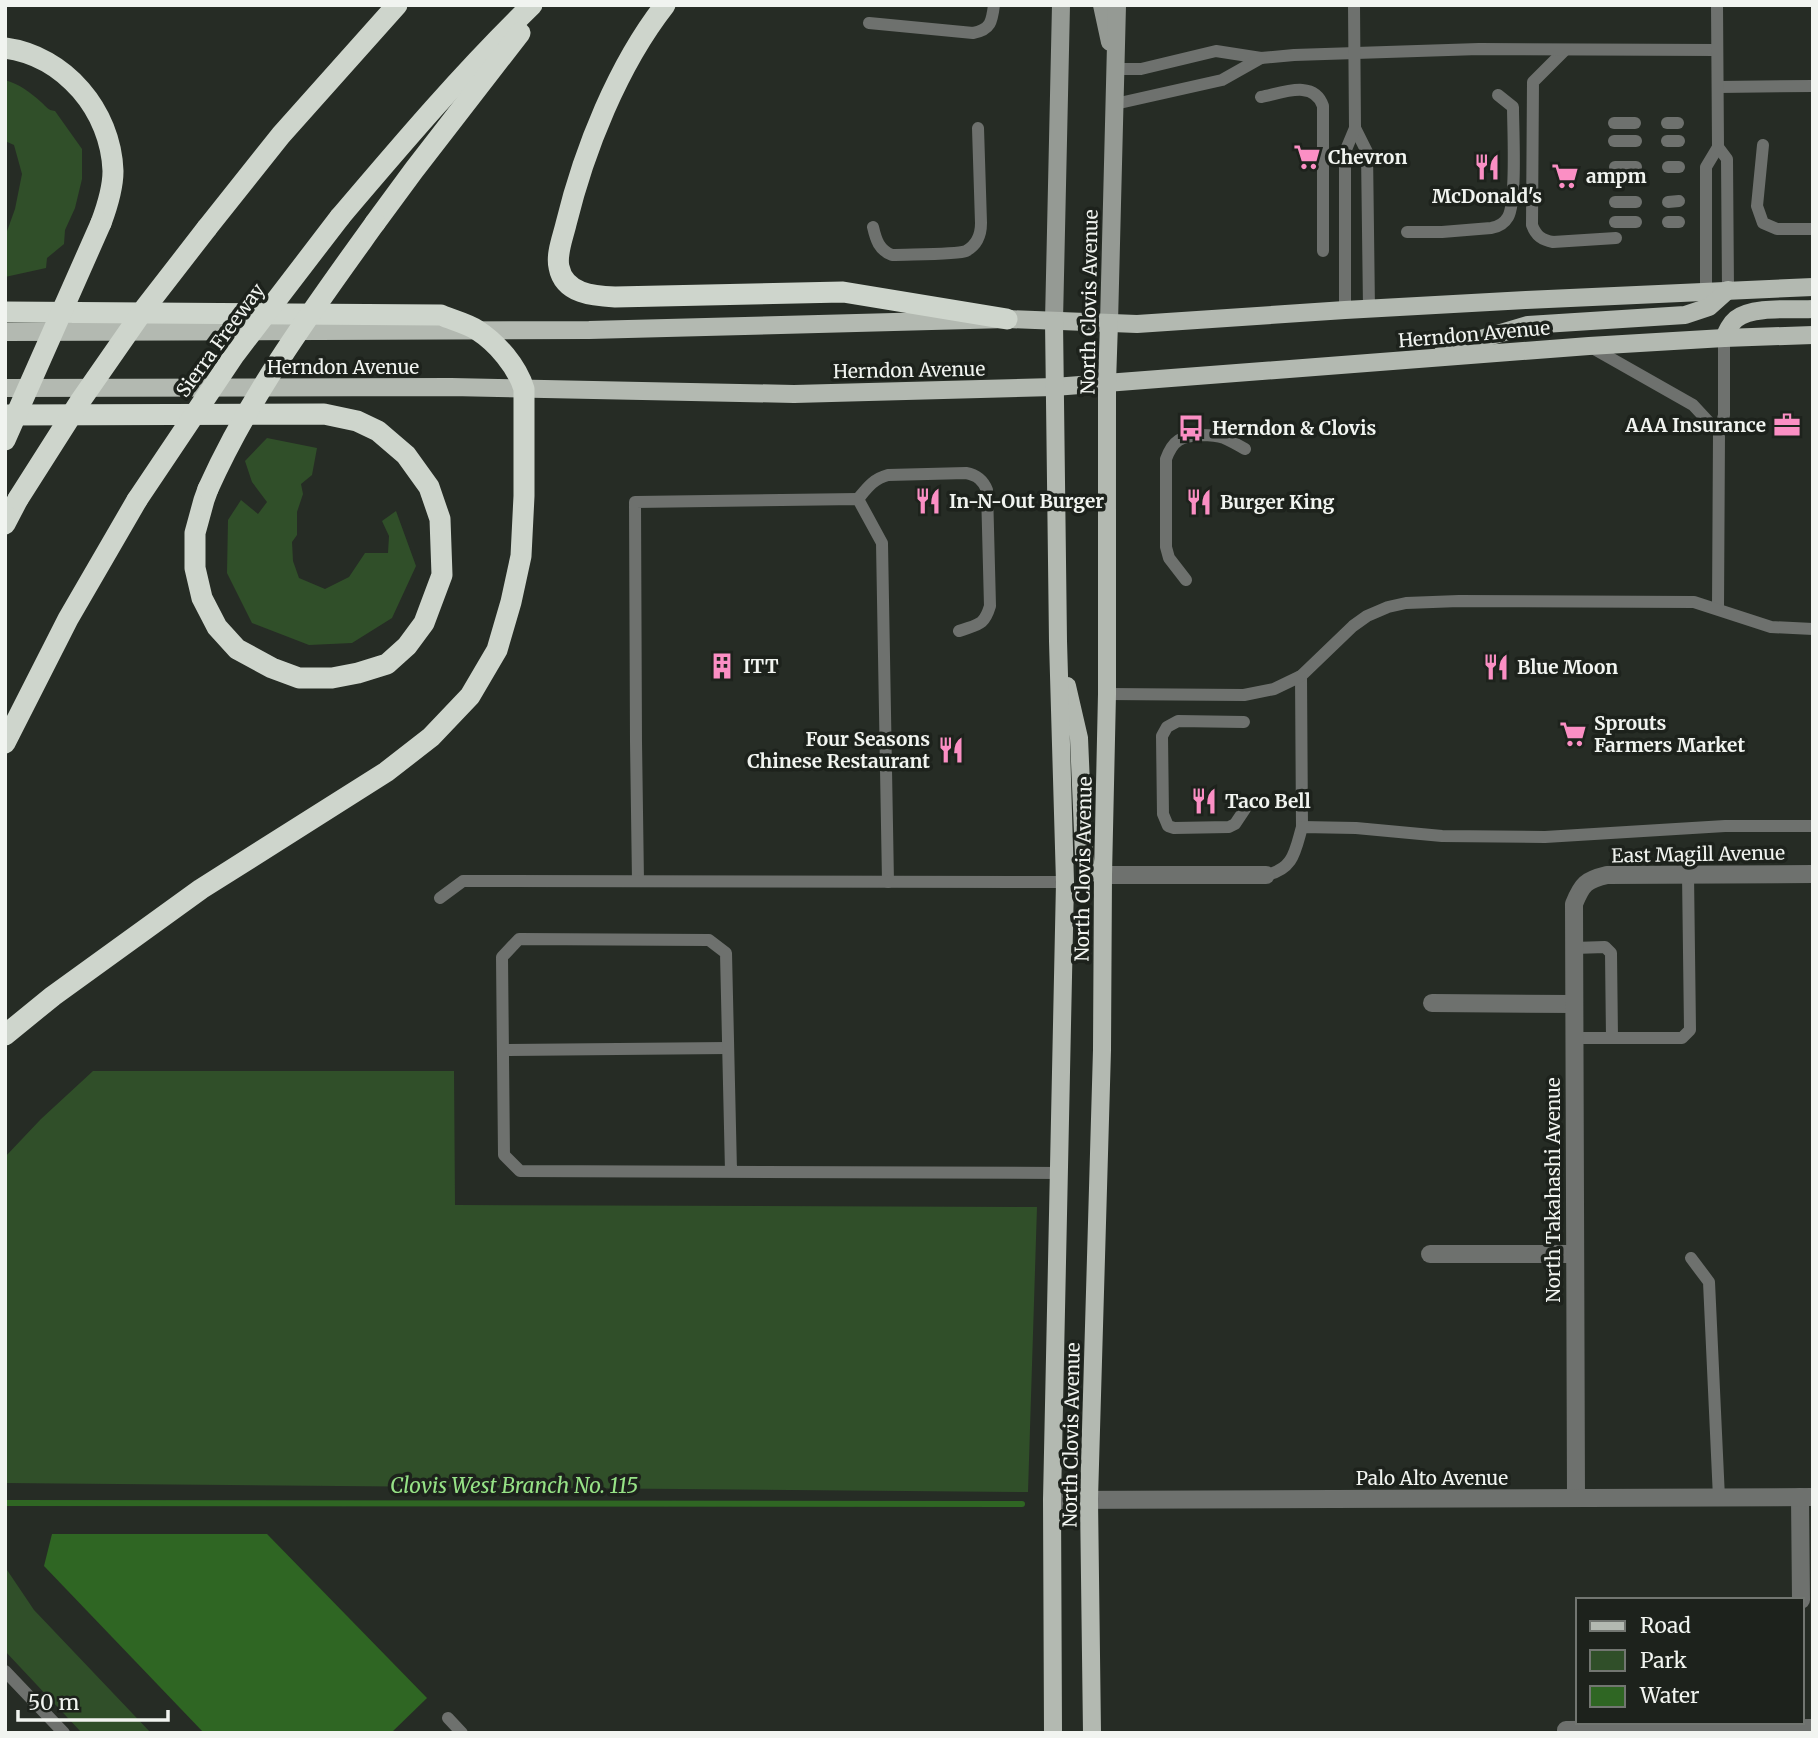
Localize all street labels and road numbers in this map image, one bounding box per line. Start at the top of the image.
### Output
street label: North Clovis Avenue [1075,209,1103,395]
street label: Sierra Freeway [171,278,269,402]
street label: Herndon Avenue [1397,315,1551,353]
street label: Herndon Avenue [267,355,419,379]
street label: Herndon Avenue [833,357,986,383]
street label: North Clovis Avenue [1069,776,1097,962]
street label: East Magill Avenue [1611,840,1785,868]
street label: North Takahashi Avenue [1541,1077,1565,1303]
street label: North Clovis Avenue [1057,1342,1085,1528]
street label: Palo Alto Avenue [1356,1466,1508,1490]

